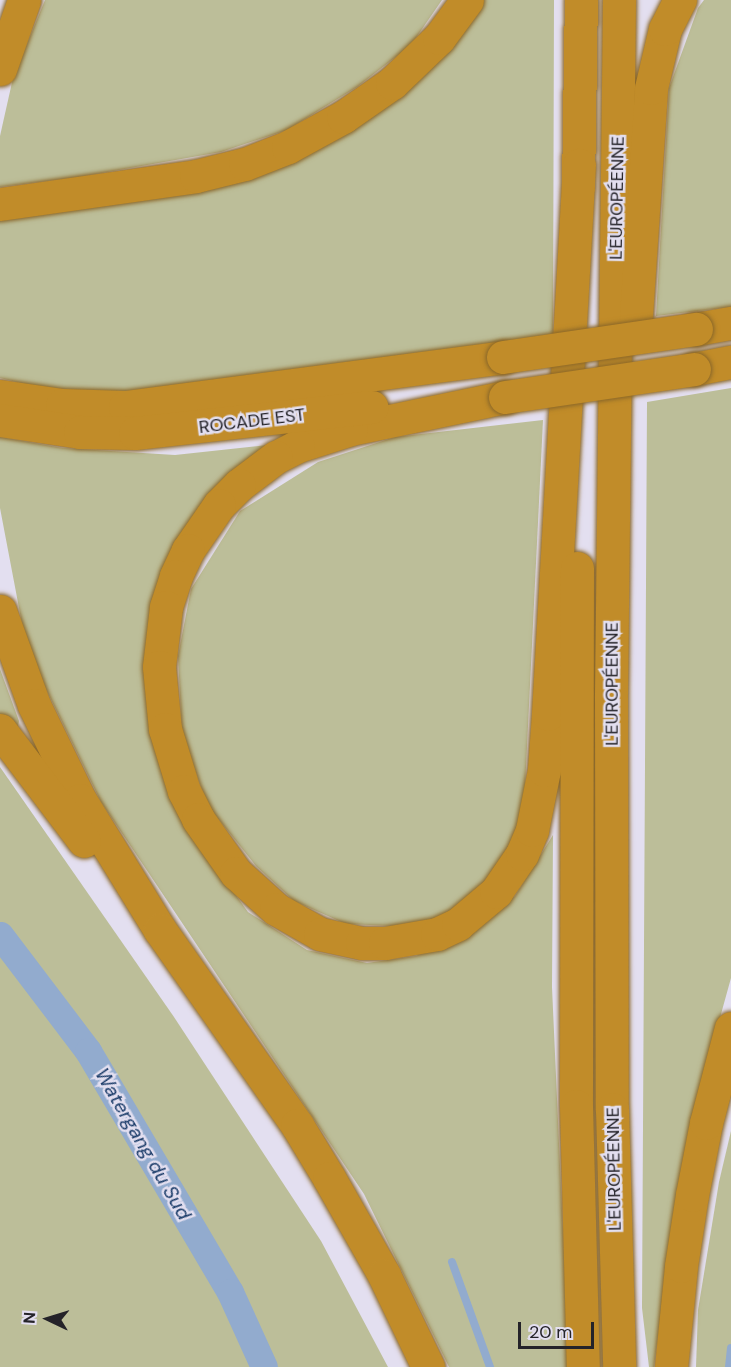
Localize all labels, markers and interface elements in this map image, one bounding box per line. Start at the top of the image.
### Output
street label: L'EUROPÉENNE [605,136,629,260]
street label: ROCADE EST [198,404,306,438]
street label: L'EUROPÉENNE [601,622,623,746]
water label: Watergang du Sud [90,1064,196,1224]
street label: L'EUROPÉENNE [602,1107,626,1231]
north arrow [18,1289,78,1349]
scale bar [521,1310,598,1348]
text: N [19,1311,40,1324]
text: 20 m [529,1320,572,1344]

